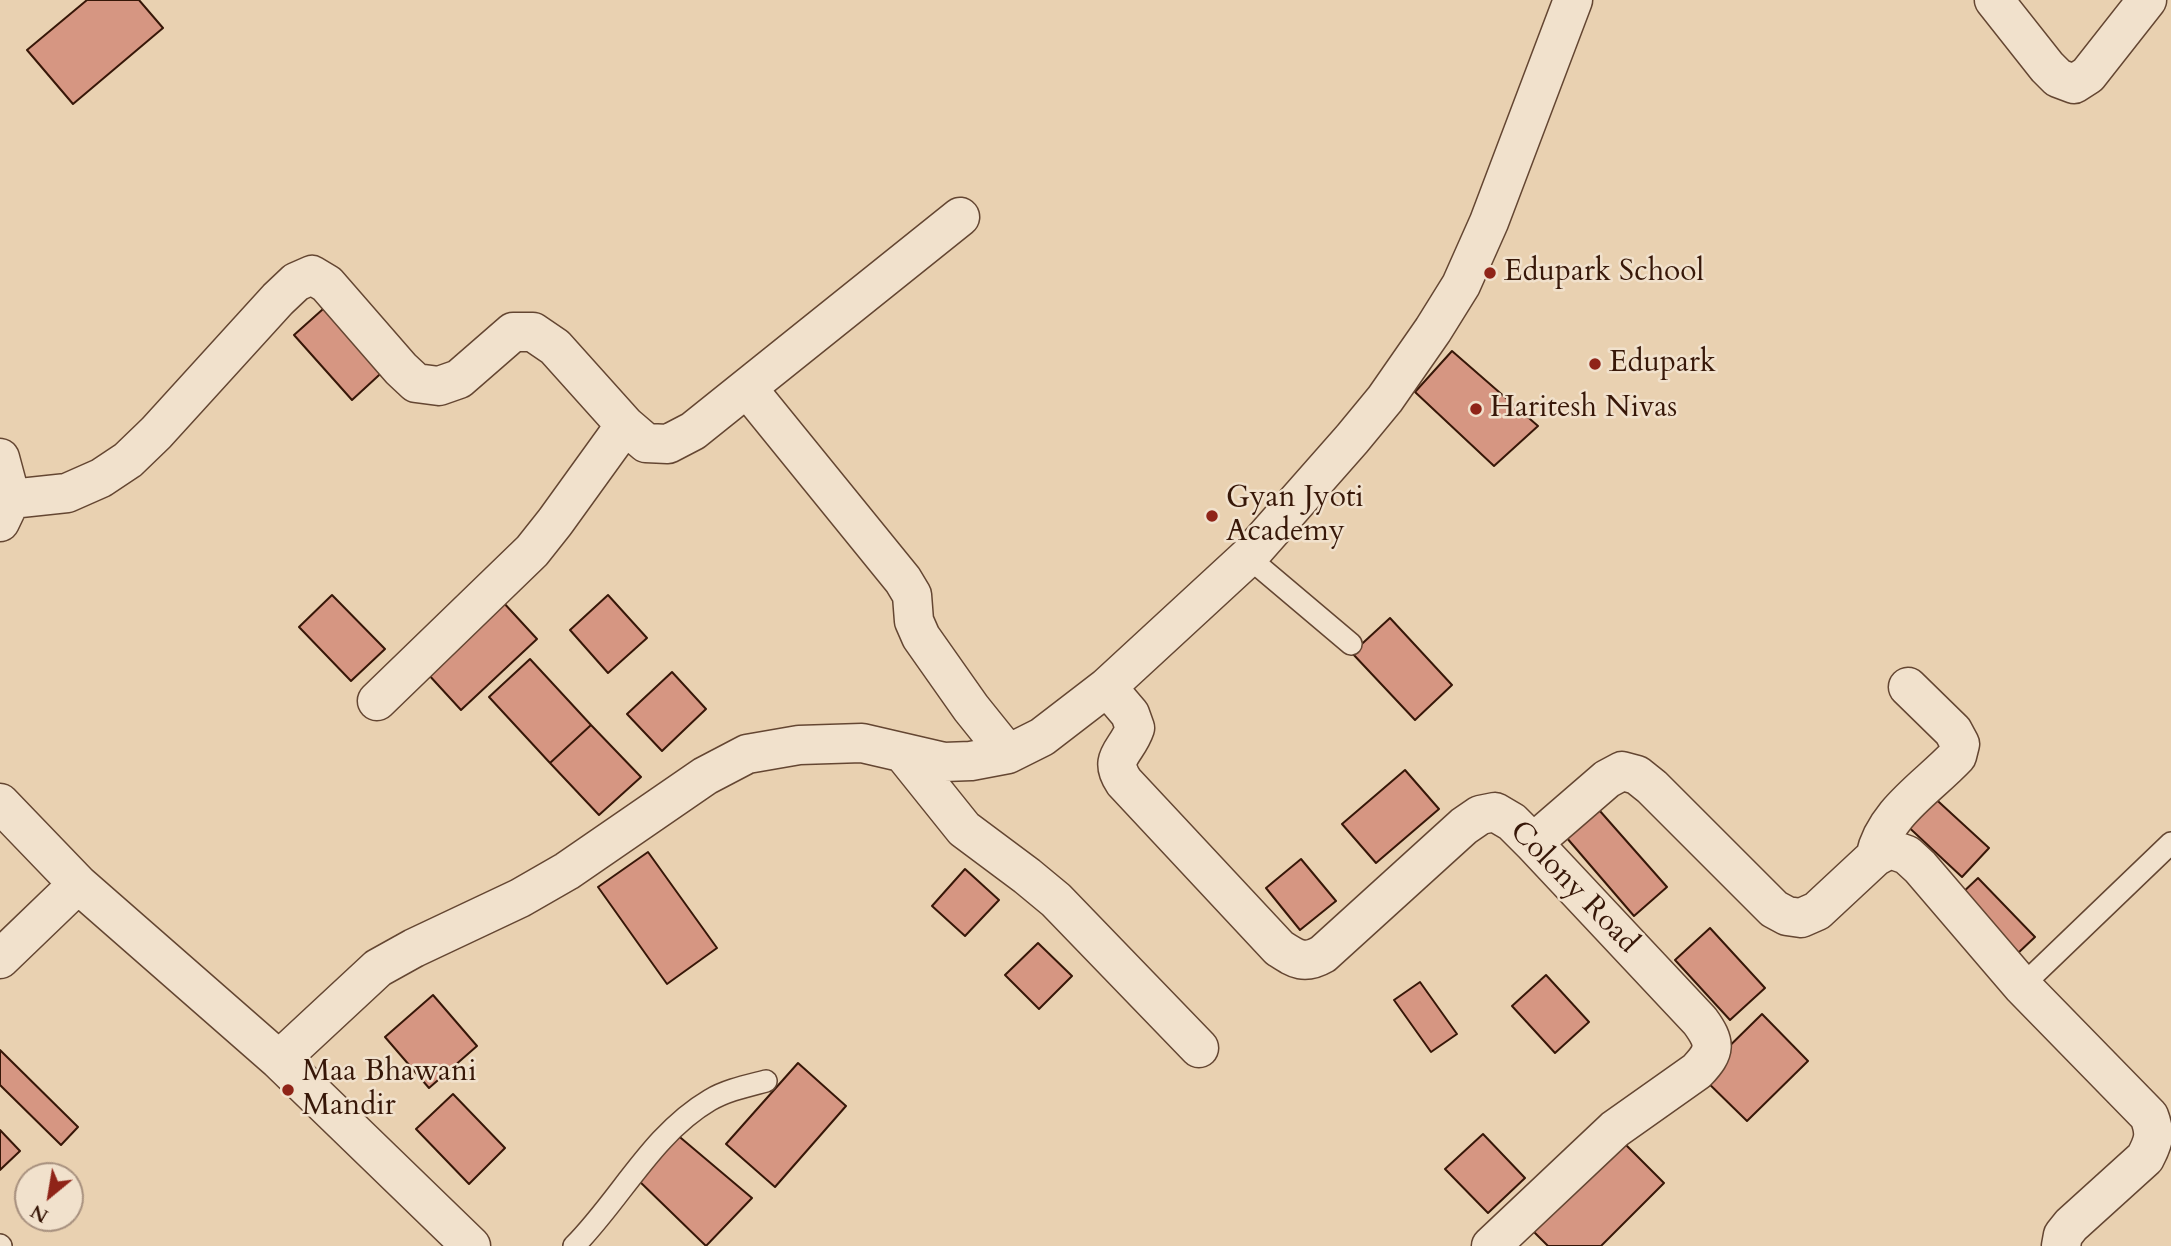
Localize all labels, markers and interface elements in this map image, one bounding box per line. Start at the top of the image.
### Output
place label: Edupark School [1504,255,1704,291]
marker: Edupark School [1482,265,1498,281]
place label: Edupark [1609,346,1716,382]
marker: Edupark [1587,356,1603,372]
place label: Haritesh Nivas [1490,391,1677,427]
marker: Haritesh Nivas [1468,401,1484,417]
place label: Gyan Jyoti Academy [1226,481,1364,552]
marker: Gyan Jyoti Academy [1204,508,1220,524]
street label: Colony Road [1501,814,1645,962]
place label: Maa Bhawani Mandir [302,1055,477,1126]
marker: Maa Bhawani Mandir [280,1082,296,1098]
north arrow [14,1162,84,1232]
text: N [26,1198,53,1229]

